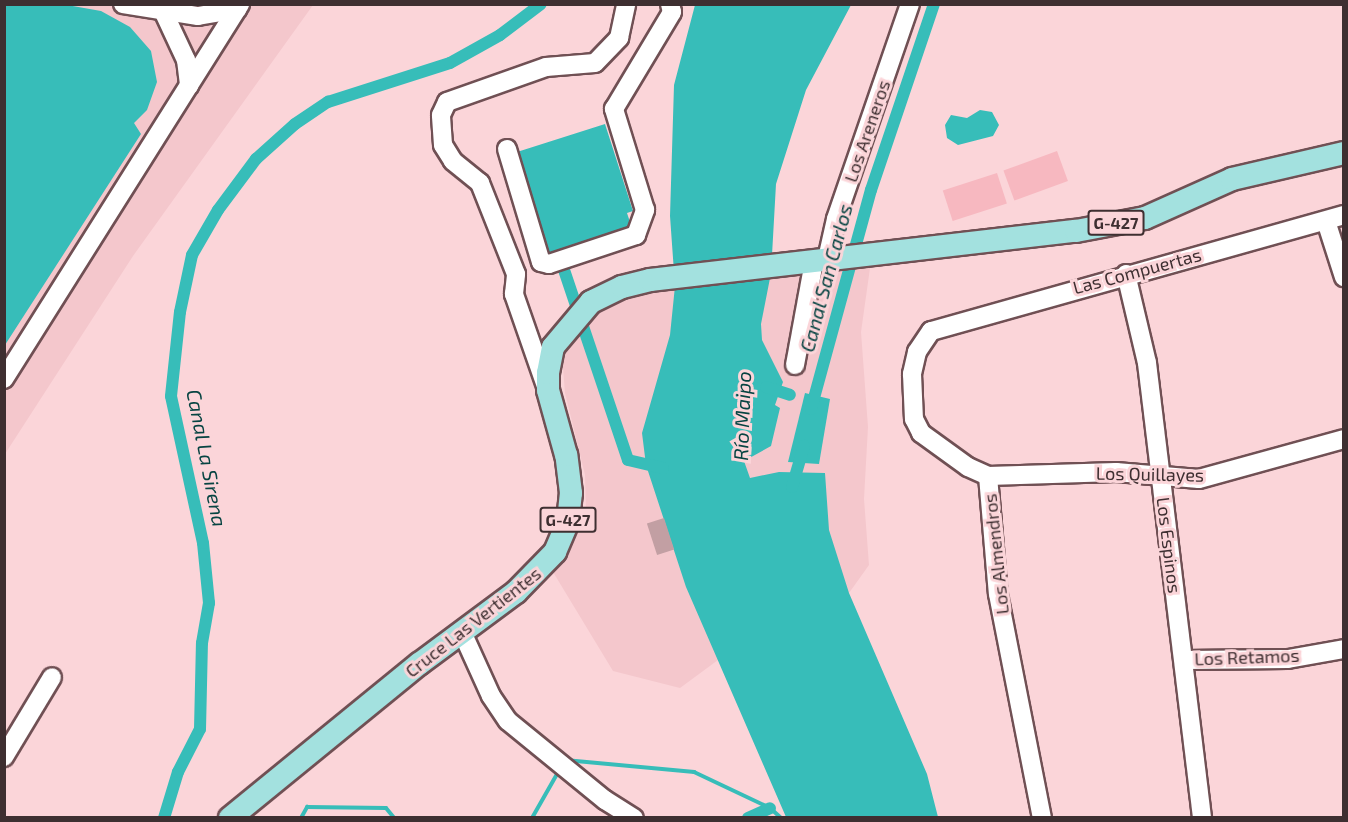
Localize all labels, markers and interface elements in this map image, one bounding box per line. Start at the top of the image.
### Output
street label: Los Areneros [839,77,895,185]
water label: Canal San Carlos [795,201,857,355]
road number: G-427 [1088,210,1144,236]
street label: Las Compuertas [1070,243,1204,299]
water label: Río Maipo [728,371,756,461]
water label: Canal La Sirena [182,387,232,529]
street label: Los Quillayes [1096,462,1204,486]
street label: Los Almendros [979,492,1013,616]
street label: Los Espinos [1152,496,1186,594]
road number: G-427 [540,507,596,533]
street label: Cruce Las Vertientes [401,562,545,682]
street label: Los Retamos [1194,644,1300,670]

